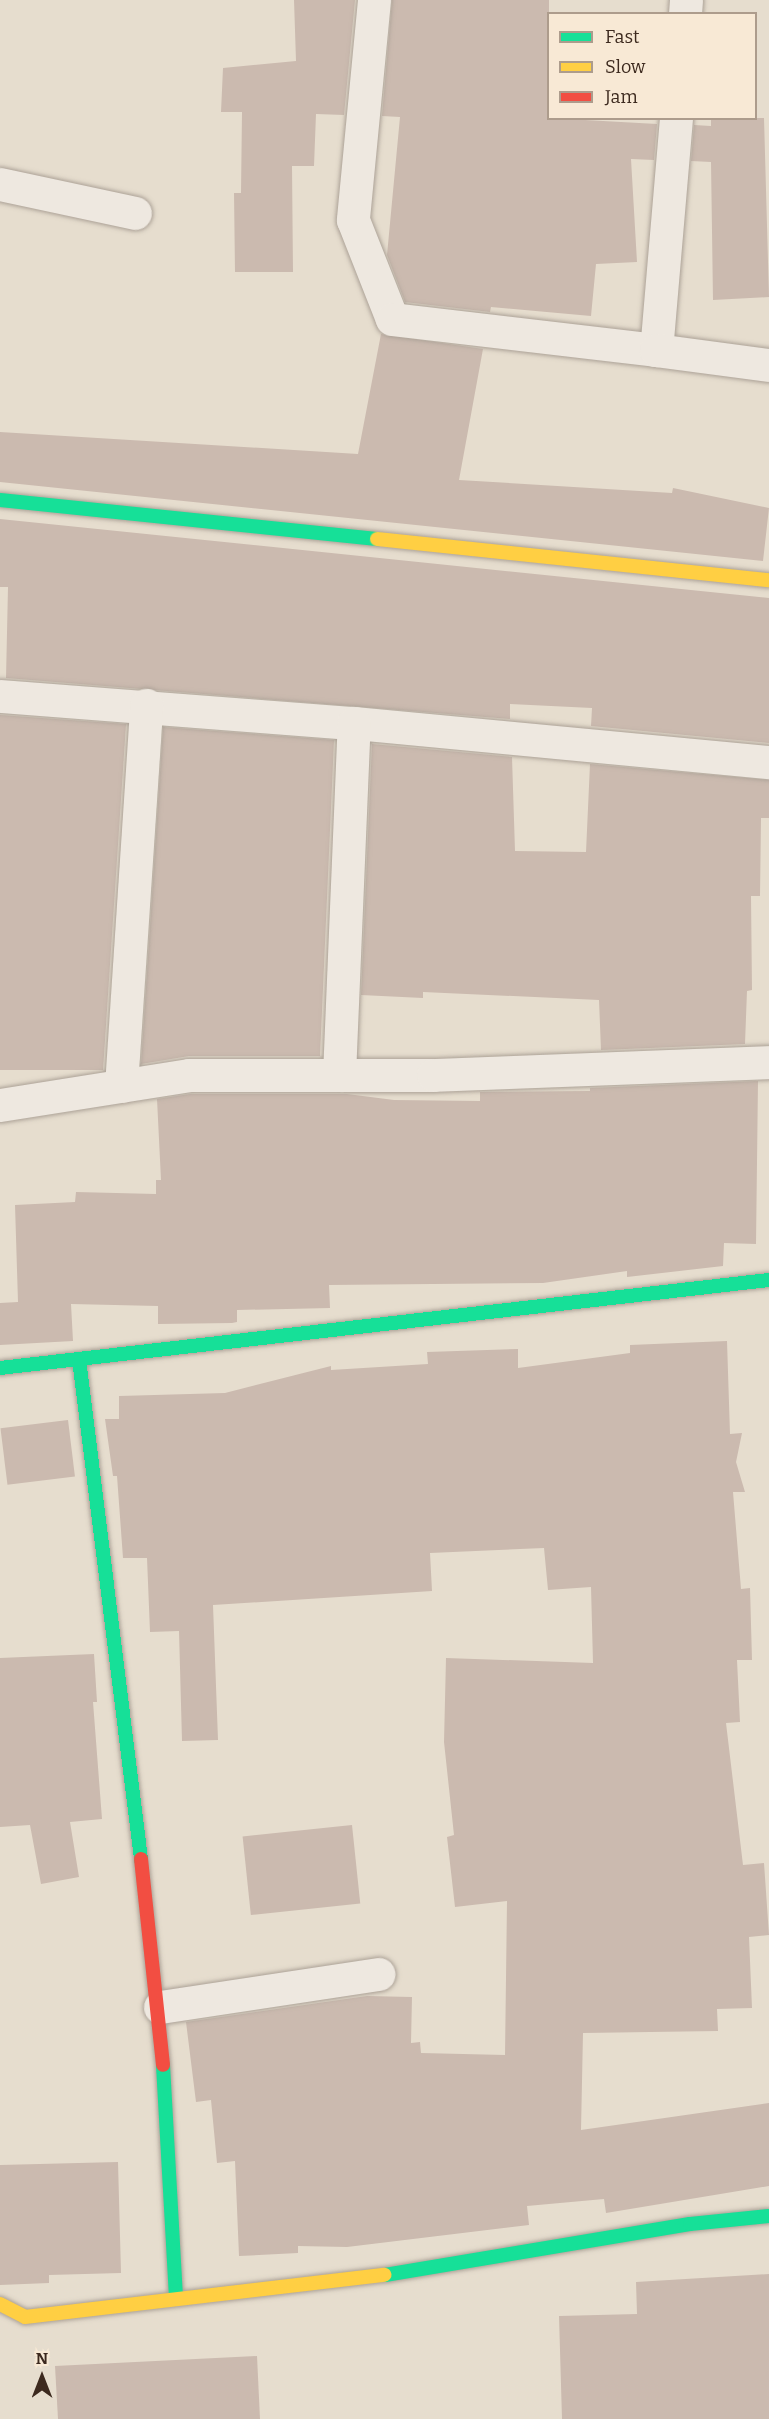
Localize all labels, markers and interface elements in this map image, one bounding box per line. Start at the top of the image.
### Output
legend [547,12,757,120]
text: Fast [605,26,640,48]
text: Slow [605,56,645,78]
text: Jam [605,86,638,108]
north arrow [12,2347,72,2407]
text: N [36,2349,48,2368]

